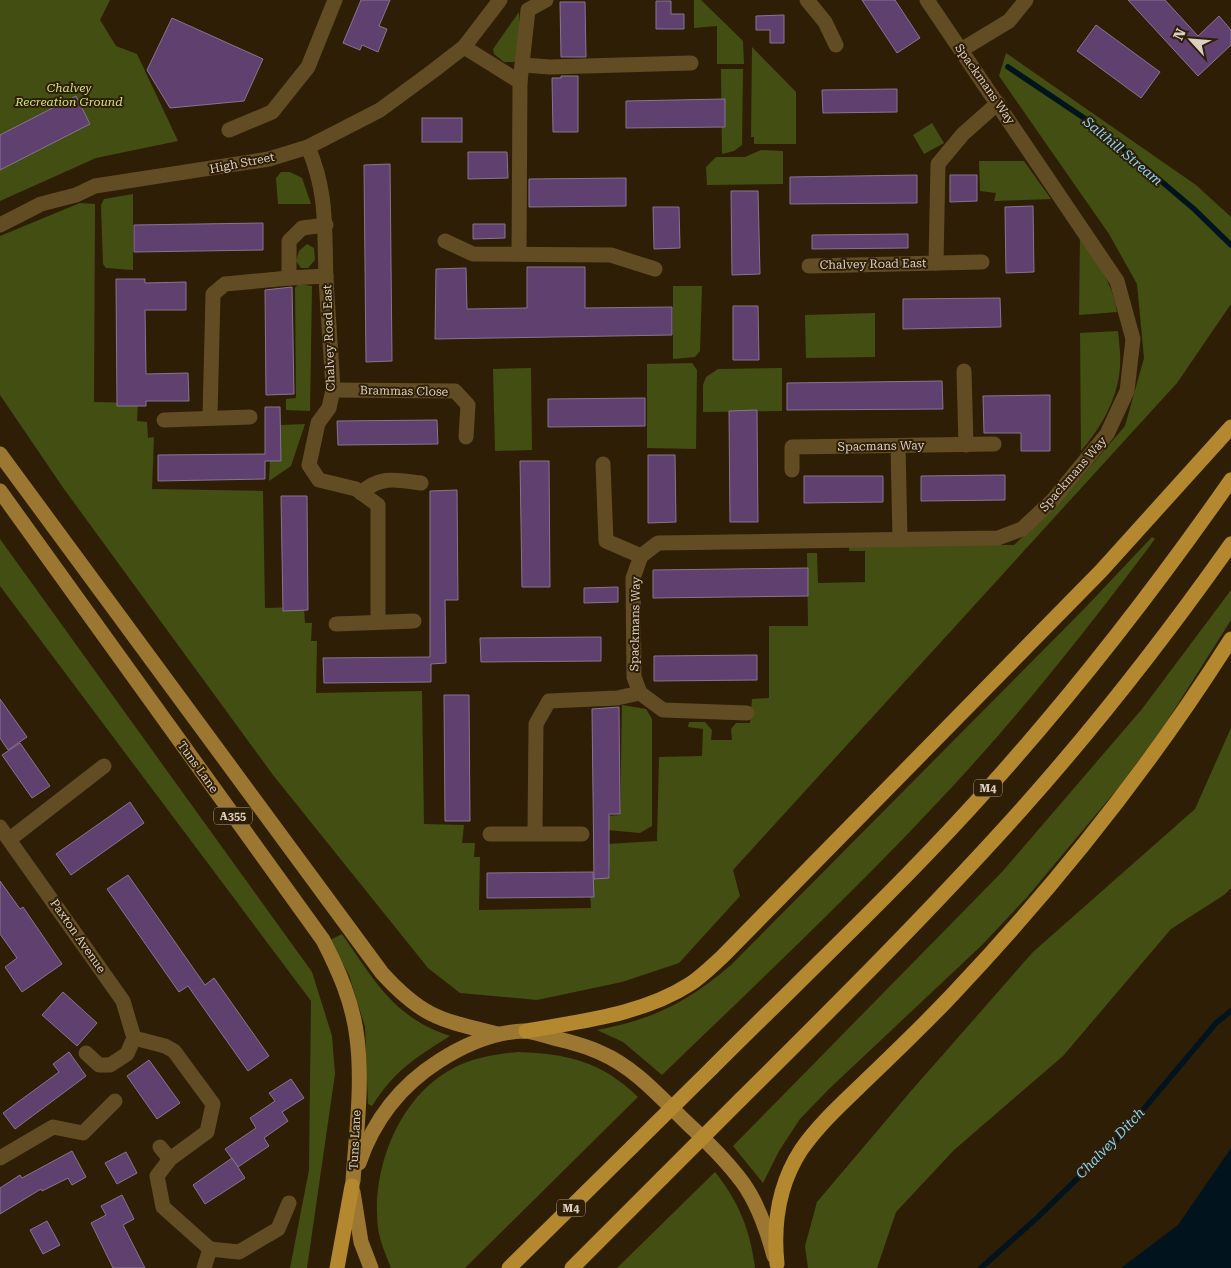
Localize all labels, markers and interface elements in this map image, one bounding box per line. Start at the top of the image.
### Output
north arrow [1166,15,1216,65]
text: N [1170,26,1189,43]
street label: Spackmans Way [952,41,1018,128]
park label: Chalvey Recreation Ground [14,81,123,109]
water label: Salthill Stream [1079,113,1166,189]
street label: High Street [208,150,276,176]
street label: Chalvey Road East [819,256,927,272]
street label: Chalvey Road East [320,284,338,392]
street label: Brammas Close [360,383,449,399]
street label: Spackmans Way [1037,433,1110,514]
street label: Spacmans Way [837,438,926,454]
street label: Spackmans Way [627,576,643,672]
street label: Tuns Lane [175,739,222,796]
road number: M4 [974,780,1002,796]
road number: A355 [214,808,252,824]
street label: Paxton Avenue [47,896,109,976]
water label: Chalvey Ditch [1072,1104,1148,1182]
street label: Tuns Lane [346,1109,364,1170]
road number: M4 [557,1200,585,1216]

